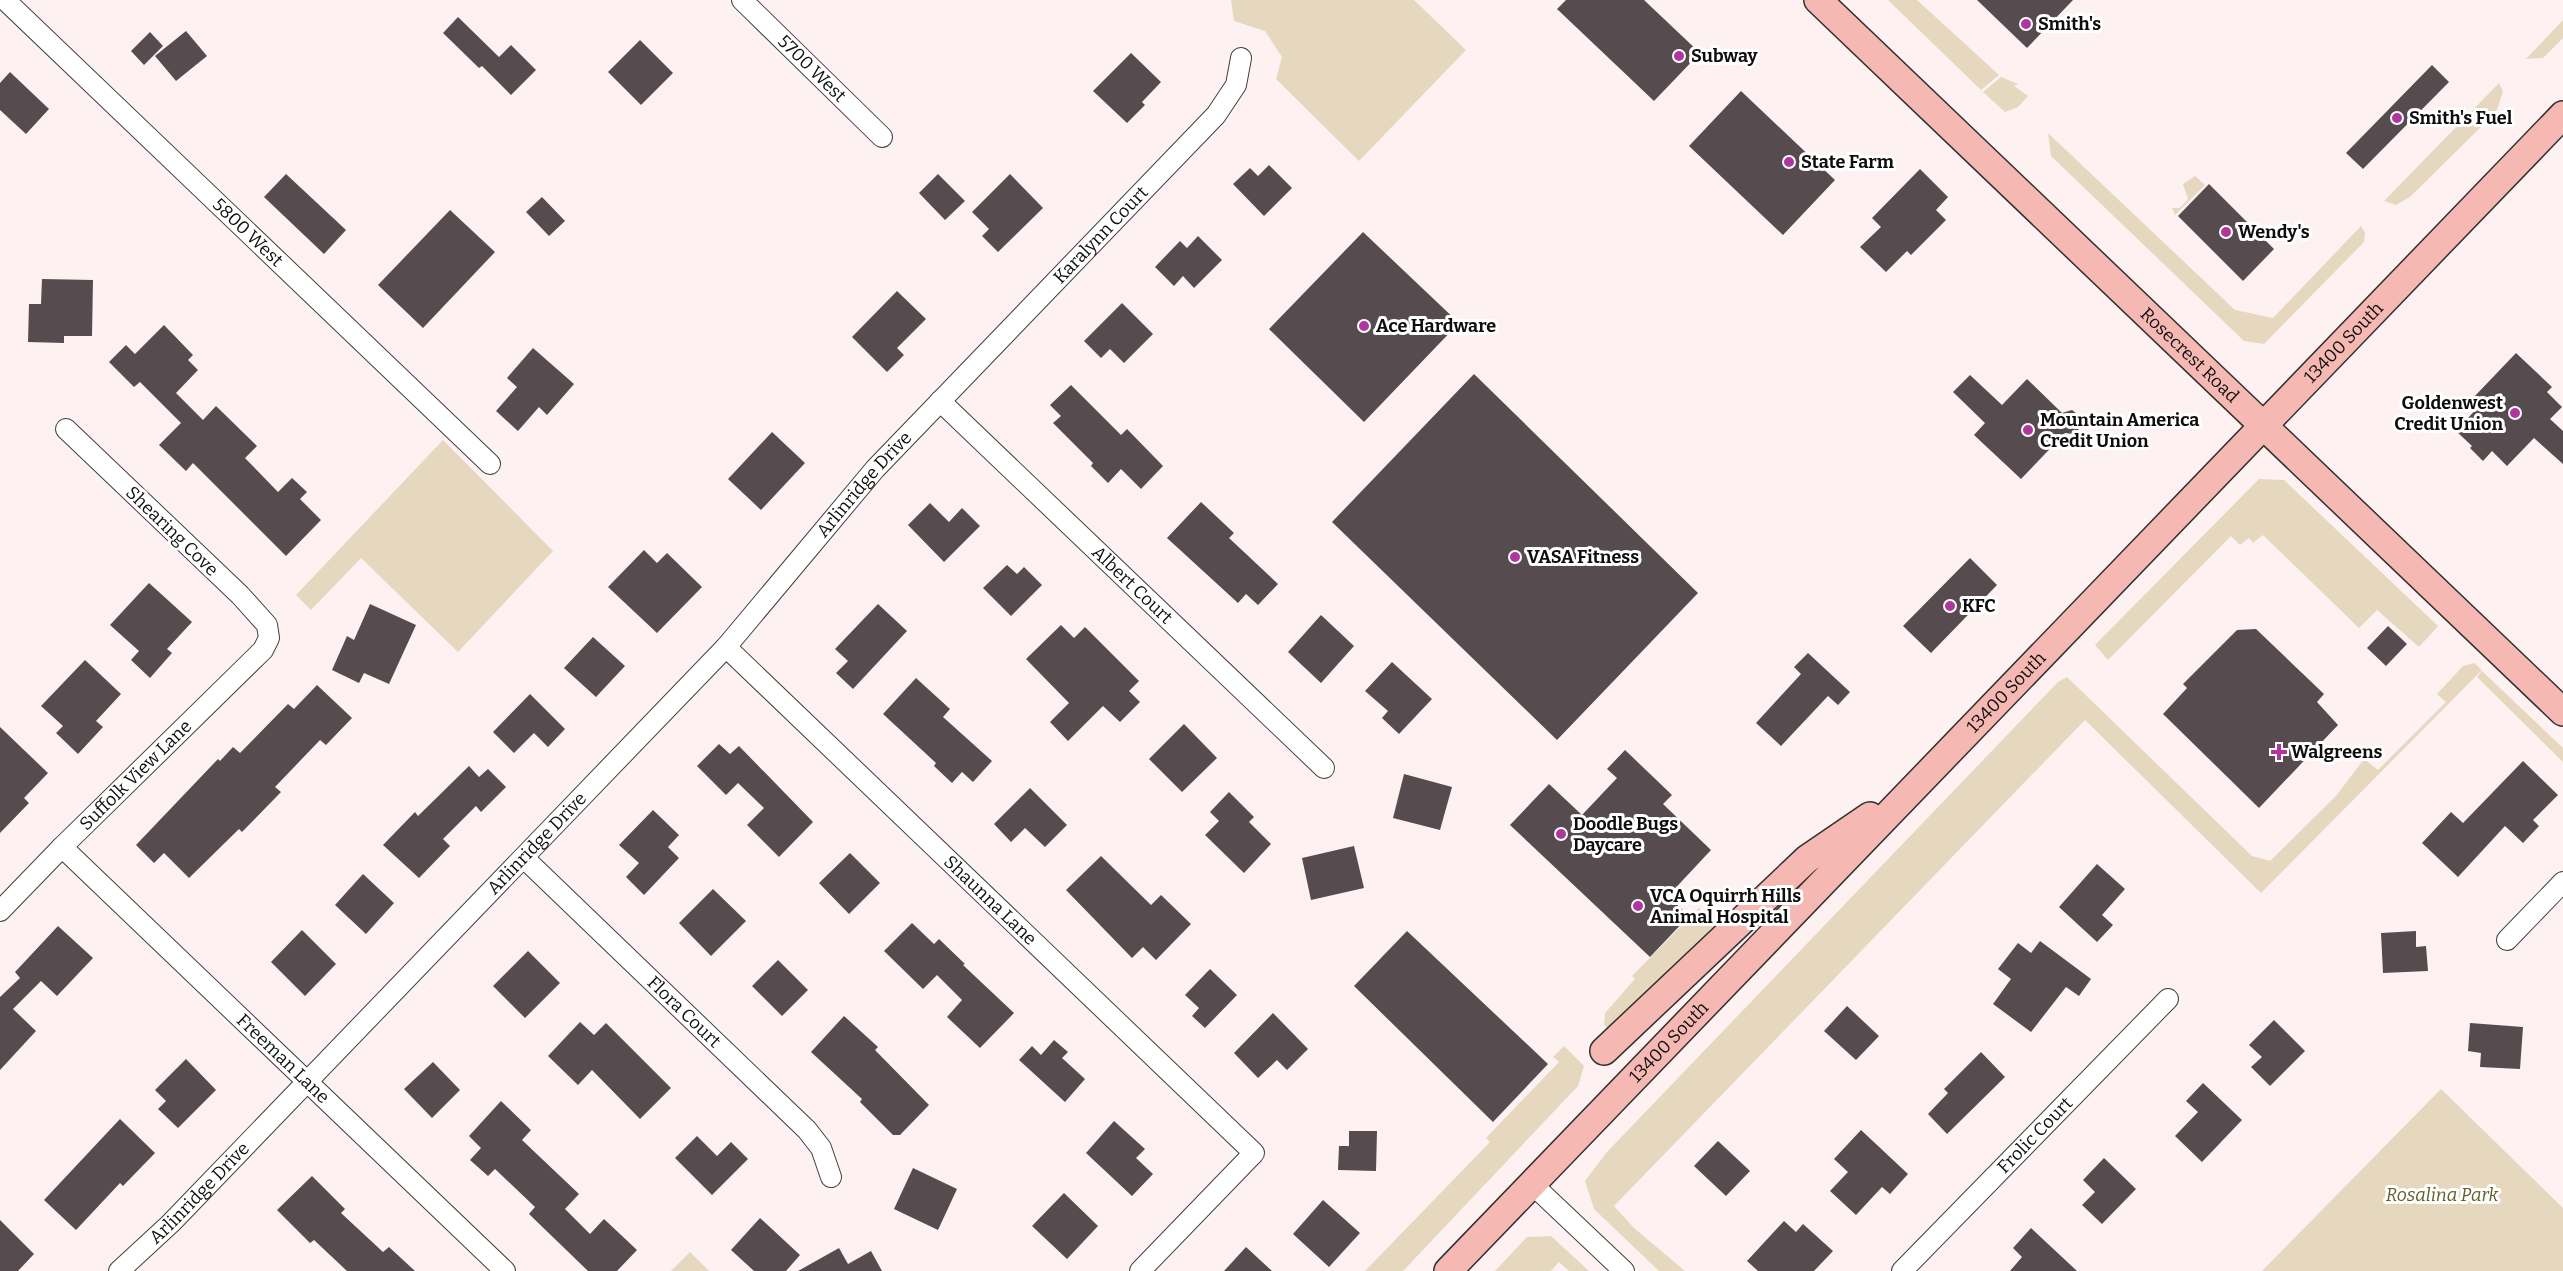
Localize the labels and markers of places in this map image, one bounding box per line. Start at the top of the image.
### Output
place label: Smith's [2038,13,2101,35]
marker: Smith's [2019,17,2033,31]
place label: Subway [1691,45,1759,67]
marker: Subway [1672,49,1686,63]
place label: Smith's Fuel [2409,107,2513,129]
marker: Smith's Fuel [2390,111,2404,125]
place label: State Farm [1801,151,1894,173]
marker: State Farm [1782,155,1796,169]
place label: Wendy's [2238,221,2310,243]
marker: Wendy's [2219,225,2233,239]
place label: Ace Hardware [1376,315,1496,337]
marker: Ace Hardware [1357,319,1371,333]
place label: Goldenwest Credit Union [2394,392,2503,435]
marker: Goldenwest Credit Union [2508,406,2522,420]
place label: Mountain America Credit Union [2040,409,2199,452]
marker: Mountain America Credit Union [2021,423,2035,437]
place label: VASA Fitness [1527,546,1639,568]
marker: VASA Fitness [1508,550,1522,564]
place label: KFC [1962,595,1996,617]
marker: KFC [1943,599,1957,613]
place label: Walgreens [2291,741,2383,763]
marker: Walgreens [2272,745,2286,759]
place label: Doodle Bugs Daycare [1573,813,1678,856]
marker: Doodle Bugs Daycare [1554,827,1568,841]
place label: VCA Oquirrh Hills Animal Hospital [1650,885,1801,928]
marker: VCA Oquirrh Hills Animal Hospital [1631,899,1645,913]

